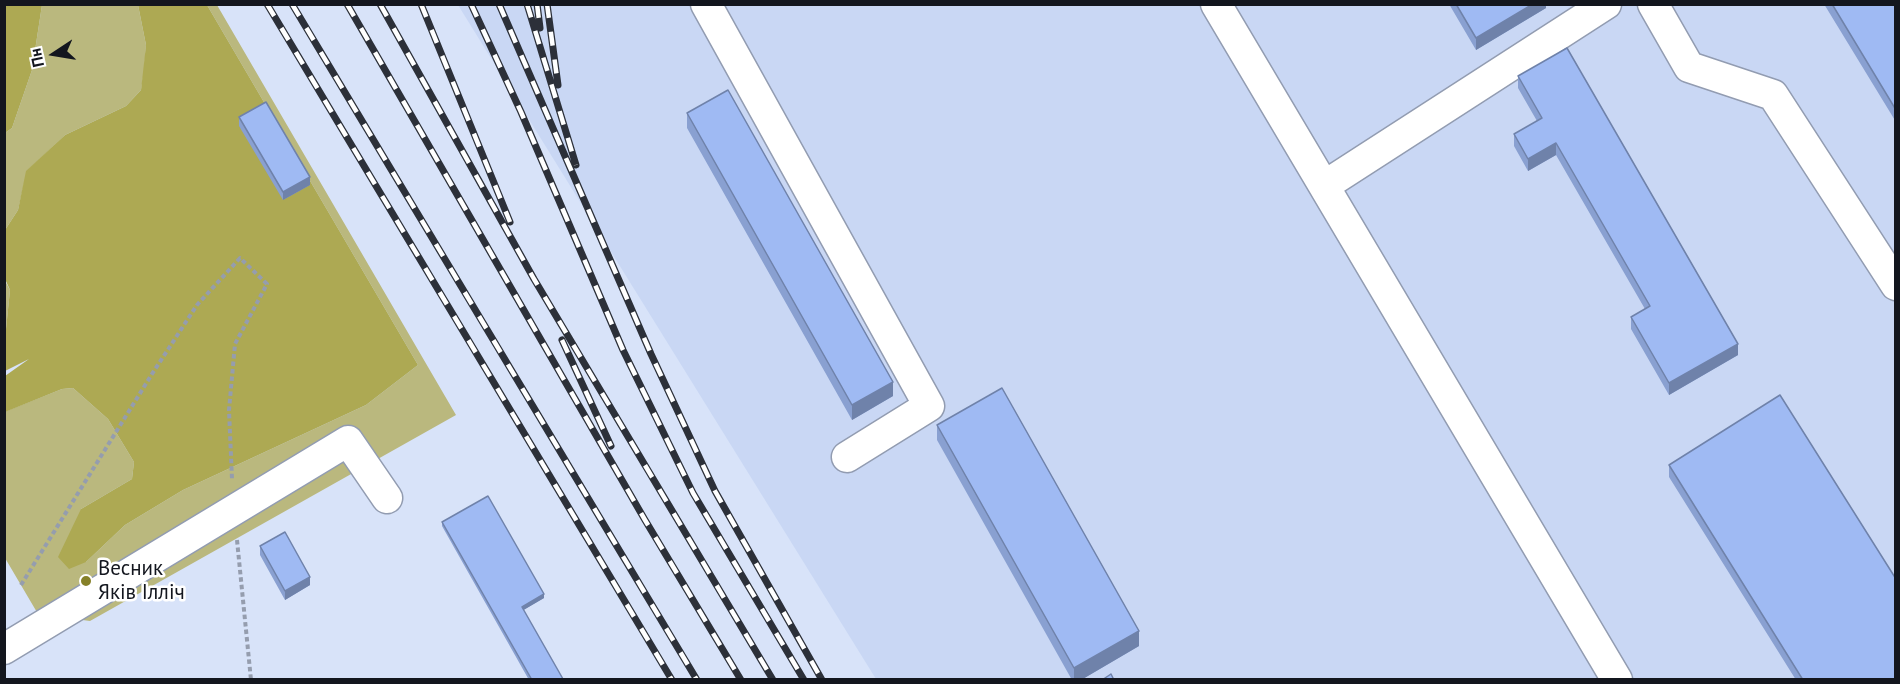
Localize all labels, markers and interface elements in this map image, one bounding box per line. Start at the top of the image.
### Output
north arrow [24,24,84,84]
text: Пн [25,46,48,69]
place label: Весник Яків Ілліч [98,556,185,606]
marker: Весник Яків Ілліч [79,574,93,588]

